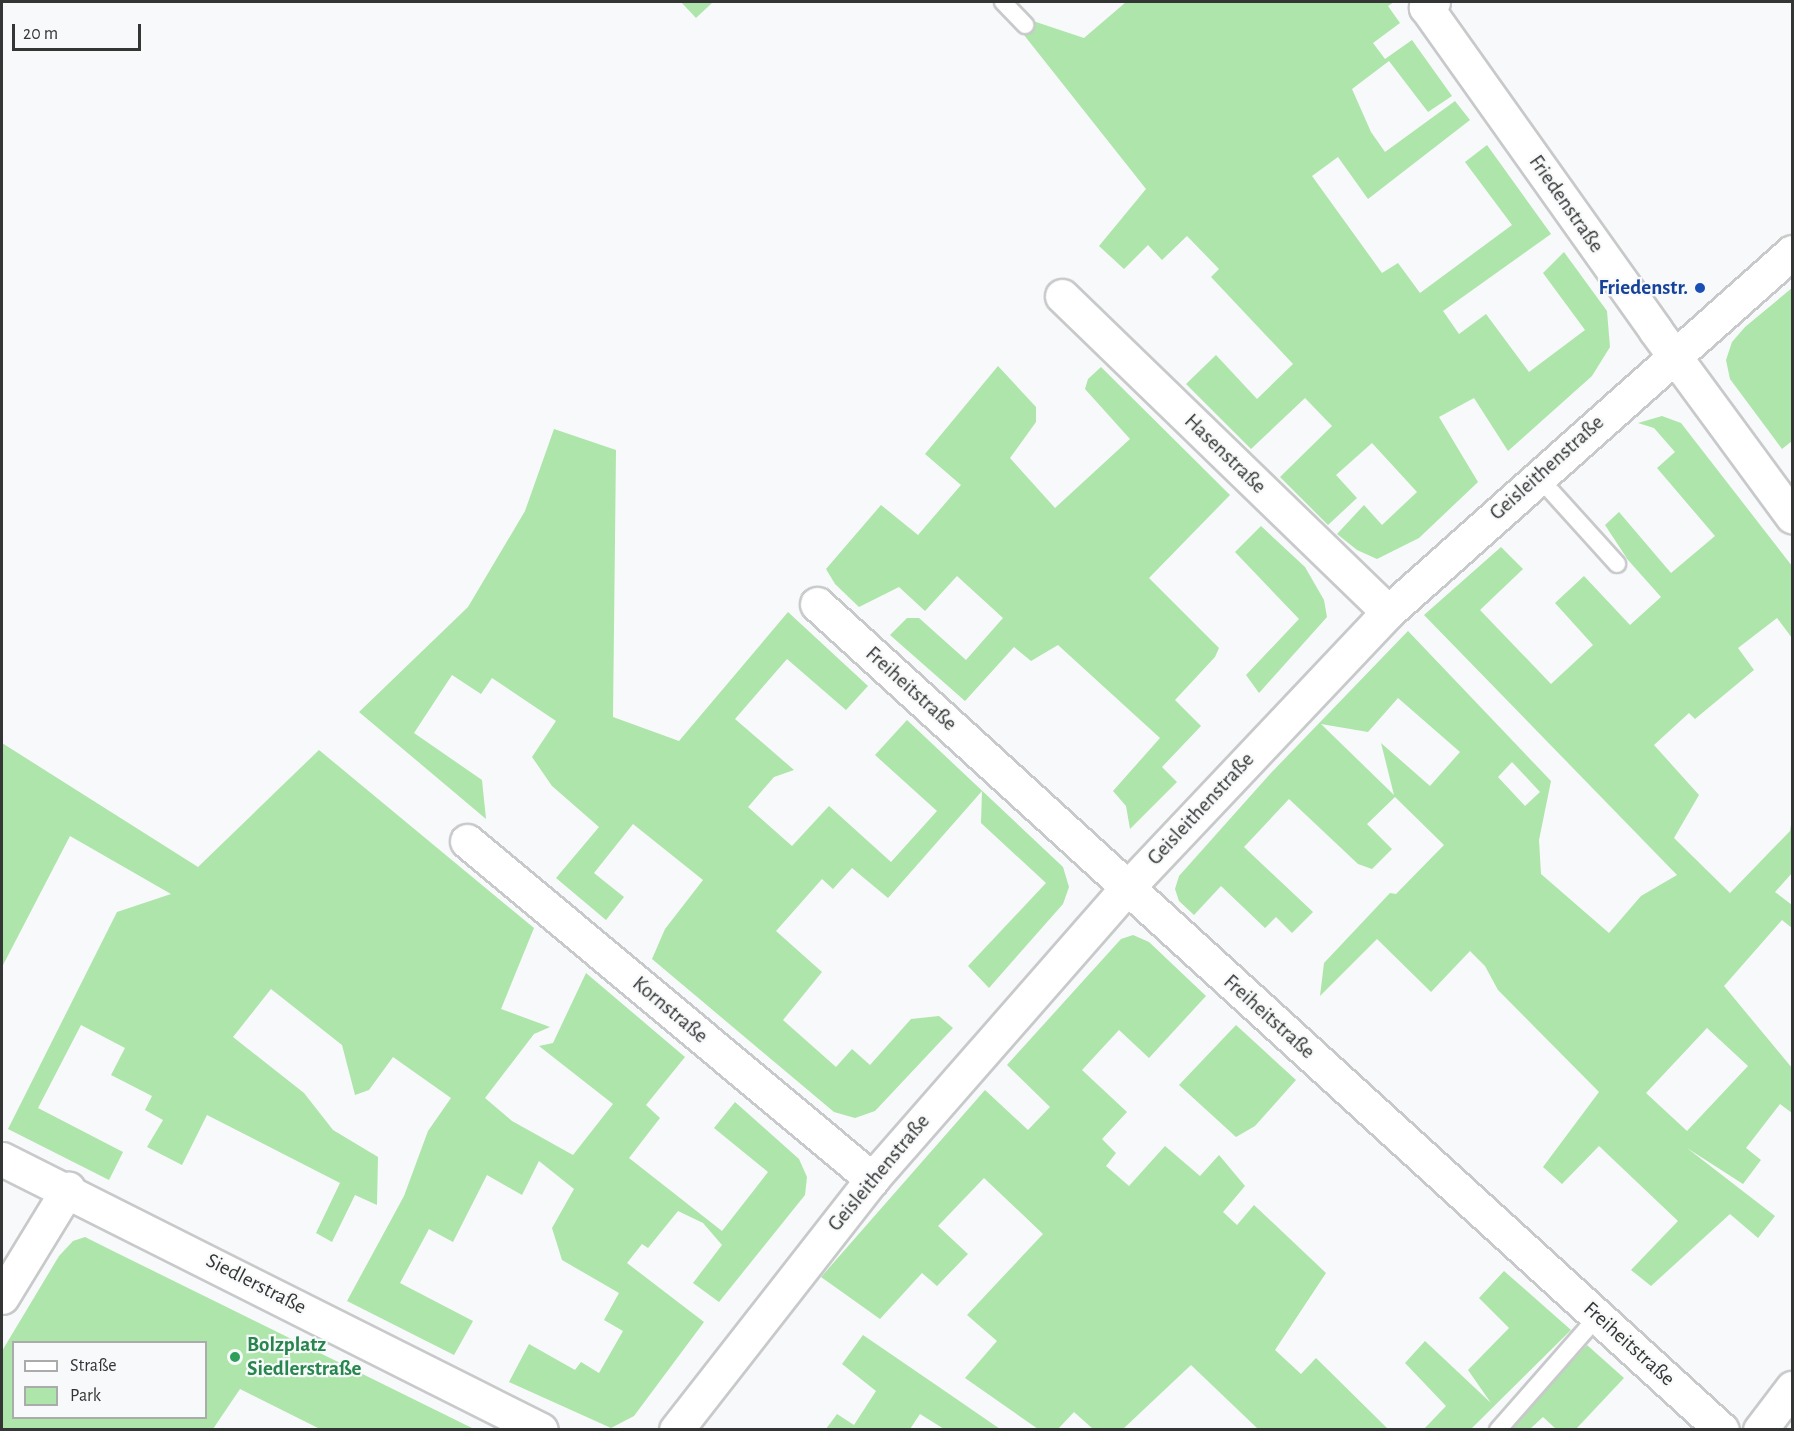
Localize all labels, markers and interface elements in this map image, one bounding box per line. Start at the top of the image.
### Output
scale bar [15,12,144,50]
text: 20 m [23,25,58,43]
street label: Friedenstraße [1523,150,1609,258]
place label: Friedenstr. [1598,275,1688,301]
marker: Friedenstr. [1693,281,1707,295]
street label: Hasenstraße [1179,409,1271,499]
street label: Geisleithenstraße [1485,410,1609,526]
street label: Freiheitstraße [860,641,962,737]
street label: Geisleithenstraße [1142,747,1260,871]
street label: Freiheitstraße [1218,969,1320,1065]
street label: Kornstraße [627,971,713,1049]
street label: Geisleithenstraße [823,1109,935,1237]
street label: Siedlerstraße [202,1248,310,1320]
street label: Freiheitstraße [1578,1296,1680,1392]
place label: Bolzplatz Siedlerstraße [247,1332,361,1382]
legend [12,1341,207,1419]
marker: Bolzplatz Siedlerstraße [228,1350,242,1364]
text: Straße [70,1357,116,1375]
text: Park [70,1387,101,1405]

